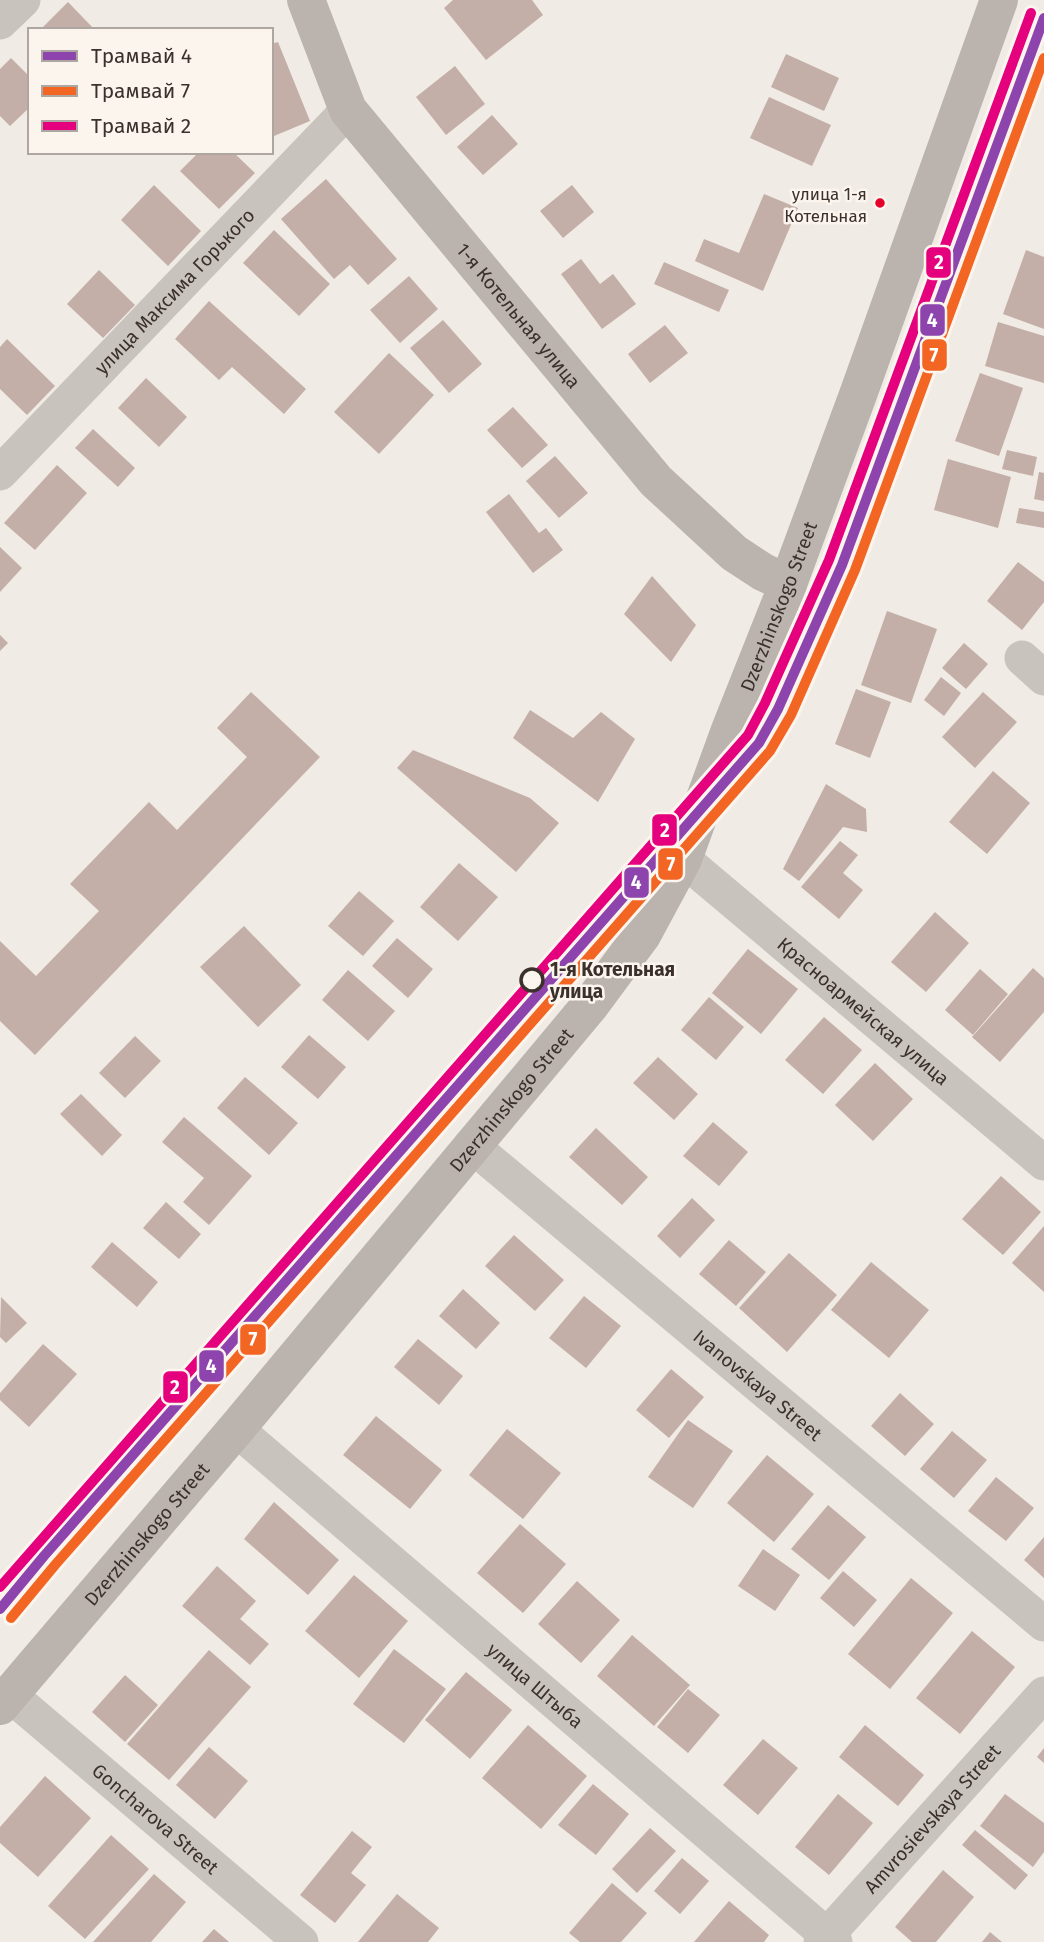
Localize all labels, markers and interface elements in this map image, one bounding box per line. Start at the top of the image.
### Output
legend [28,28,273,154]
text: Трамвай 4 [91,43,192,69]
text: Трамвай 7 [91,78,190,104]
text: Трамвай 2 [91,113,191,139]
place label: улица 1-я Котельная [784,184,867,227]
marker: улица 1-я Котельная [873,196,887,210]
street label: улица Максима Горького [90,204,260,379]
street label: 1-я Котельная улица [451,239,585,393]
line badge: 2 [925,246,952,279]
text: 2 [934,251,944,274]
line badge: 4 [919,303,946,337]
text: 4 [927,309,938,332]
line badge: 7 [921,338,948,372]
text: 7 [930,344,939,367]
street label: Dzerzhinskogo Street [736,518,822,695]
line badge: 2 [651,813,678,847]
text: 2 [660,819,670,842]
line badge: 7 [657,847,684,881]
text: 7 [667,853,676,876]
line badge: 4 [623,866,650,899]
text: 4 [631,871,642,894]
street label: Красноармейская улица [773,933,954,1090]
place label: 1-я Котельная улица [549,958,675,1003]
marker: 1-я Котельная улица [520,968,544,992]
street label: Dzerzhinskogo Street [445,1023,578,1177]
line badge: 7 [239,1323,267,1356]
street label: Ivanovskaya Street [689,1325,827,1446]
text: 7 [249,1328,258,1351]
line badge: 4 [198,1349,225,1383]
text: 4 [206,1355,217,1378]
line badge: 2 [162,1370,189,1404]
text: 2 [170,1376,180,1399]
street label: Dzerzhinskogo Street [80,1458,214,1610]
street label: улица Штыба [482,1638,588,1733]
street label: Amvrosievskaya Street [859,1740,1005,1898]
street label: Goncharova Street [87,1759,223,1879]

